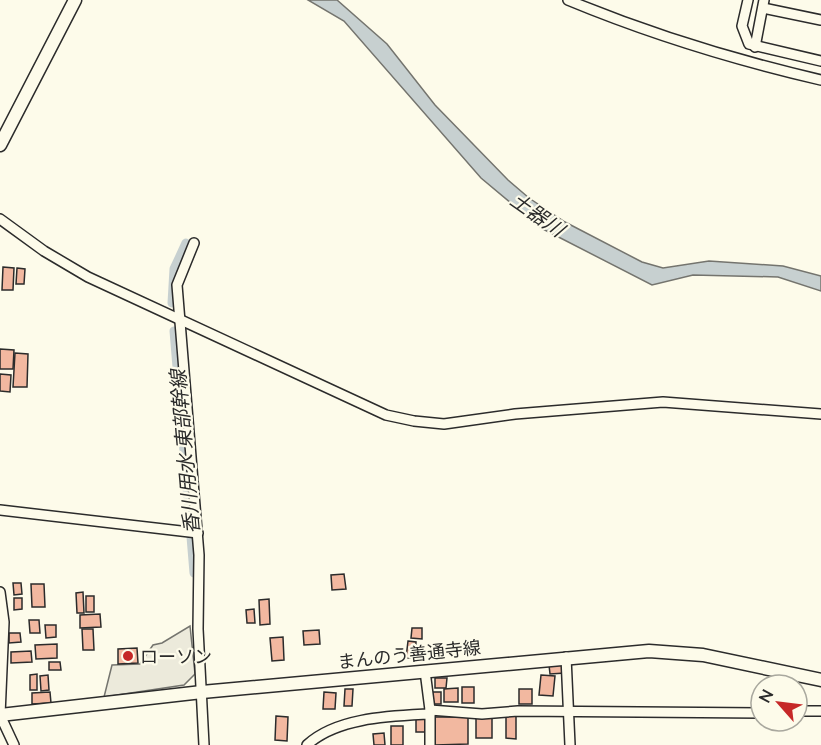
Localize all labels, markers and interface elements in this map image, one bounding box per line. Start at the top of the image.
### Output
water label: 土器川 [507,187,571,242]
water label: 香川用水 東部幹線 [165,366,203,535]
street label: まんのう善通寺線 [336,636,482,672]
place label: ローソン [140,645,212,667]
marker: ローソン [121,649,135,663]
north arrow [749,673,809,733]
text: N [754,686,777,706]

